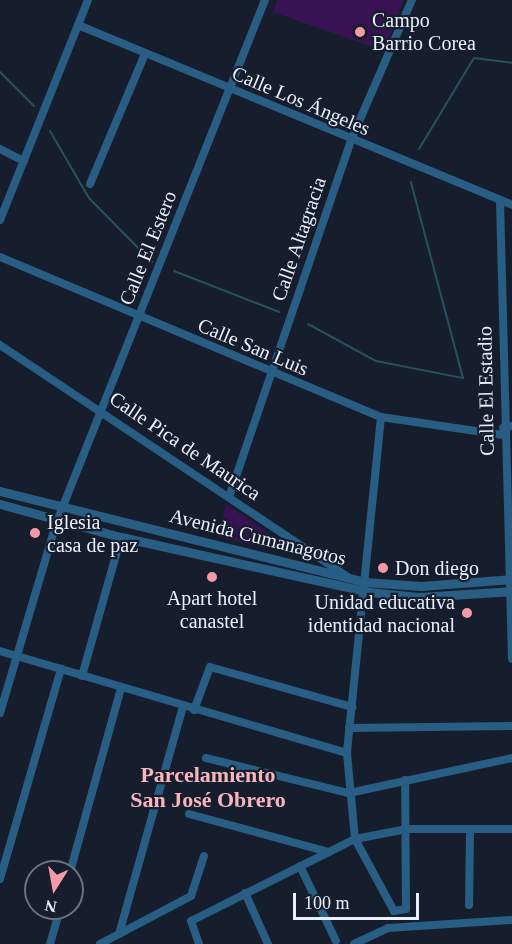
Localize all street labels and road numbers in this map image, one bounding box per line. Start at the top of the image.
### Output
street label: Calle Los Ángeles [228,61,374,141]
street label: Calle Altagracia [266,173,332,305]
street label: Calle El Estero [114,187,182,309]
street label: Calle San Luis [194,313,312,381]
street label: Calle El Estadio [473,326,499,456]
street label: Calle Pica de Maurica [105,387,265,505]
street label: Avenida Cumanagotos [167,503,349,571]

